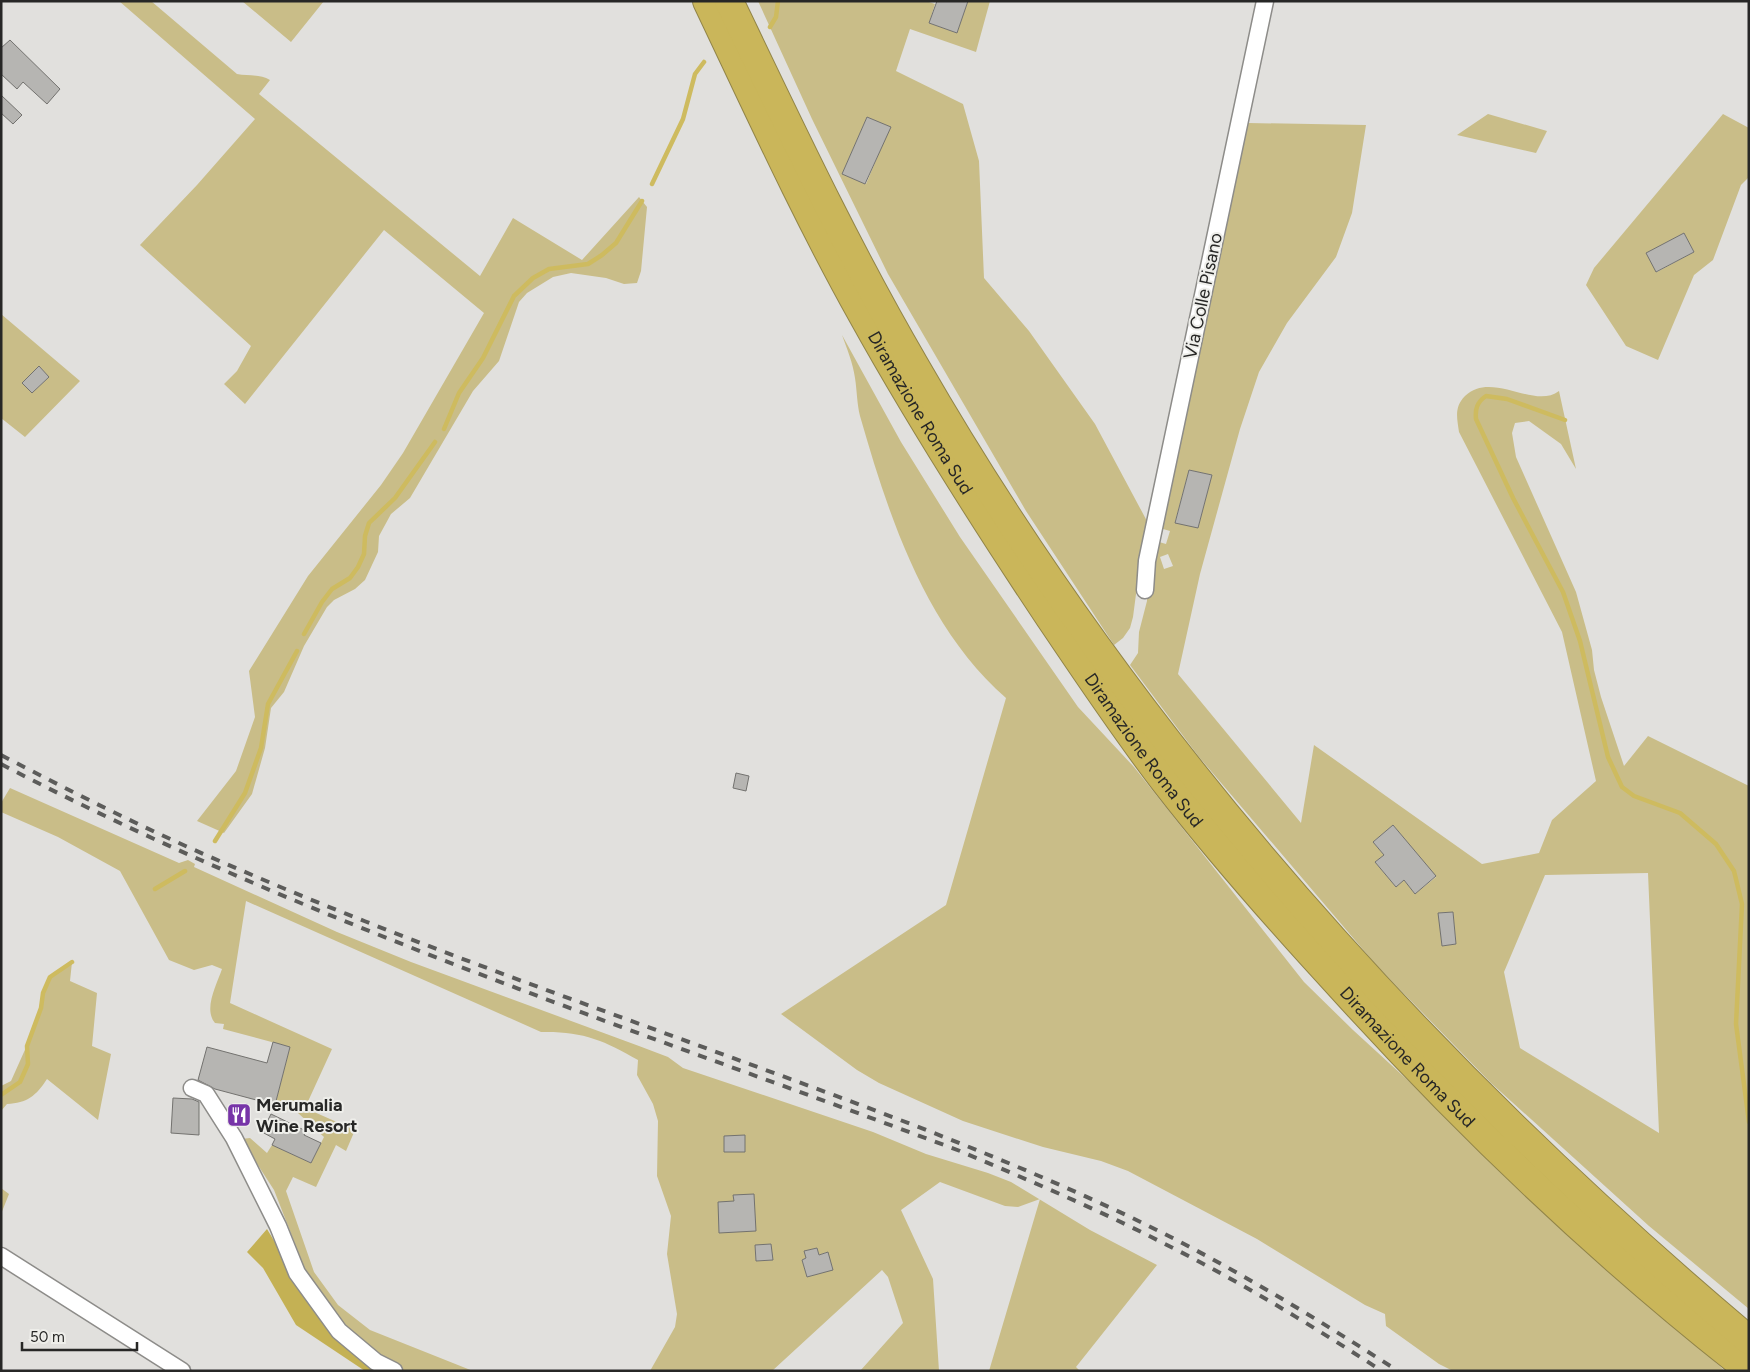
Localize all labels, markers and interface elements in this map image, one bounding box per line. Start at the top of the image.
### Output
street label: Via Colle Pisano [1179,231,1227,361]
street label: Diramazione Roma Sud [863,327,978,499]
street label: Diramazione Roma Sud [1080,669,1208,832]
street label: Diramazione Roma Sud [1335,982,1480,1132]
place label: Merumalia Wine Resort [256,1094,357,1137]
restaurant icon: Merumalia Wine Resort [226,1102,252,1128]
scale bar [22,1320,138,1352]
text: 50 m [30,1328,65,1346]

